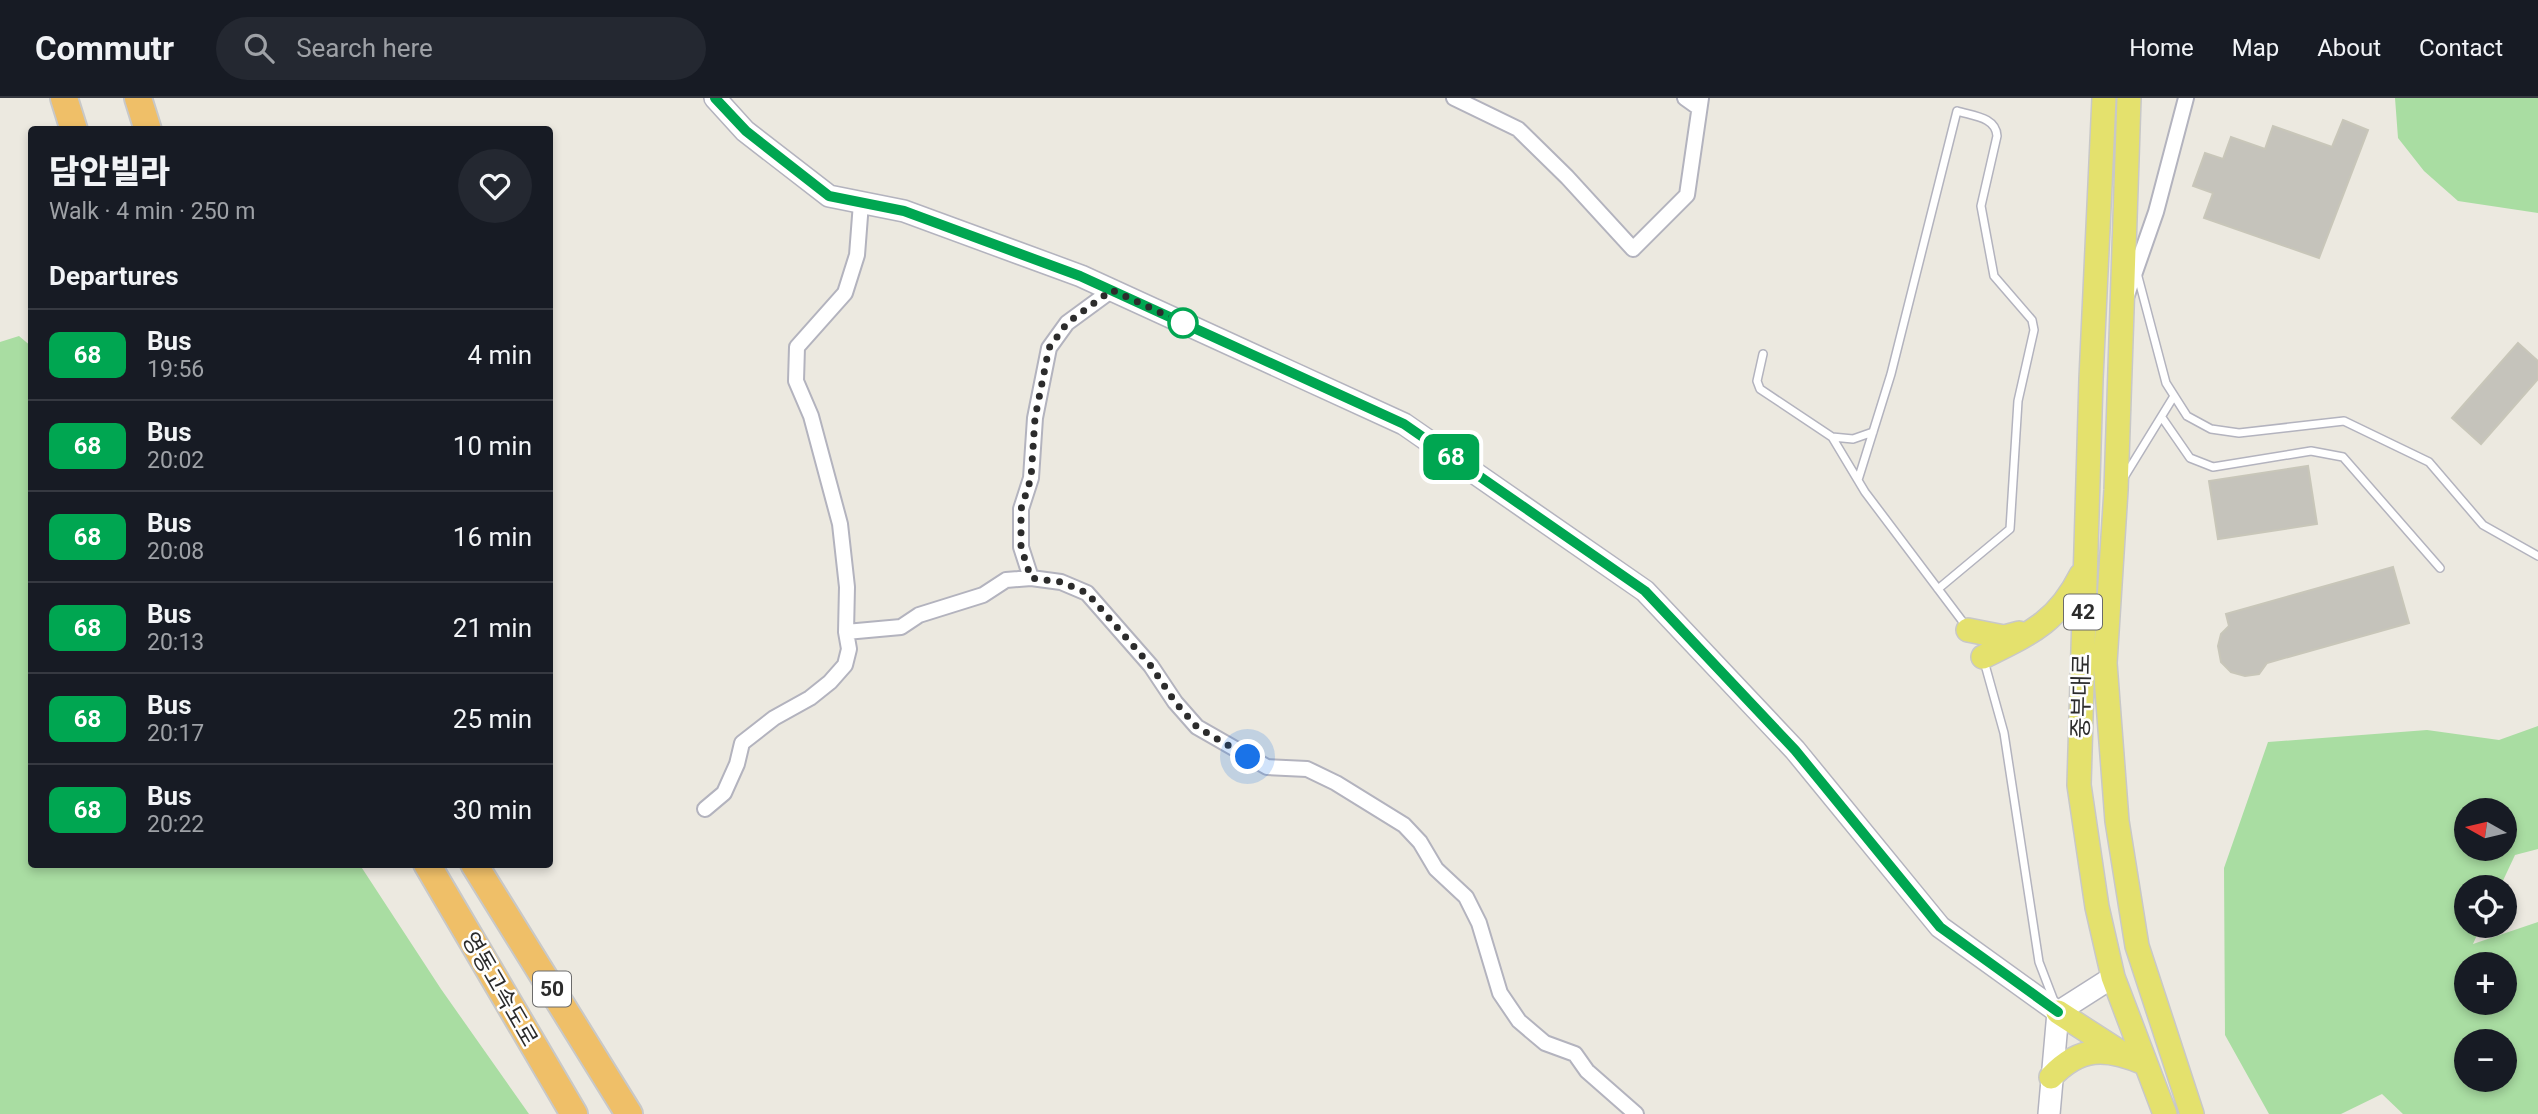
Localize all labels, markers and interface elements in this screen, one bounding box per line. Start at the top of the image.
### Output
search box [216,17,706,80]
text: Commutr [35,29,174,68]
icon: search [240,29,278,67]
text: Search here [296,33,433,63]
text: Home [2129,34,2194,62]
text: Map [2232,34,2279,62]
text: About [2317,34,2381,62]
text: Contact [2419,34,2503,62]
button: heart [458,149,532,223]
text: 담안빌라 [49,152,170,191]
text: Walk · 4 min · 250 m [49,198,255,225]
text: Departures [49,261,179,291]
unlabelled marker [1168,308,1198,338]
text: Bus [147,326,192,356]
text: 4 min [467,340,532,370]
text: 68 [74,341,101,369]
text: 19:56 [147,356,204,383]
text: Bus [147,417,192,447]
text: 10 min [453,431,532,461]
text: 68 [74,432,101,460]
line badge: 68 [1420,434,1482,480]
text: 68 [1437,443,1465,471]
text: 20:02 [147,447,204,474]
text: Bus [147,508,192,538]
text: 16 min [453,522,532,552]
text: 68 [74,523,101,551]
text: 20:08 [147,538,204,565]
road number: 42 [2064,594,2102,630]
text: Bus [147,599,192,629]
text: 21 min [453,613,532,643]
text: 68 [74,614,101,642]
text: 20:13 [147,629,204,656]
street label: 중부대로 [2067,653,2096,739]
text: Bus [147,690,192,720]
text: 25 min [453,704,532,734]
text: 68 [74,705,101,733]
text: 20:17 [147,720,204,747]
your location [1230,739,1265,774]
text: Bus [147,781,192,811]
text: 30 min [453,795,532,825]
text: 68 [74,796,101,824]
north arrow [2454,798,2516,861]
map controls [2454,798,2517,1092]
text: 20:22 [147,811,204,838]
button: locate [2454,875,2517,938]
street label: 영동고속도로 [456,928,543,1051]
button: + [2454,952,2517,1015]
road number: 50 [533,972,571,1006]
button: − [2454,1029,2517,1092]

